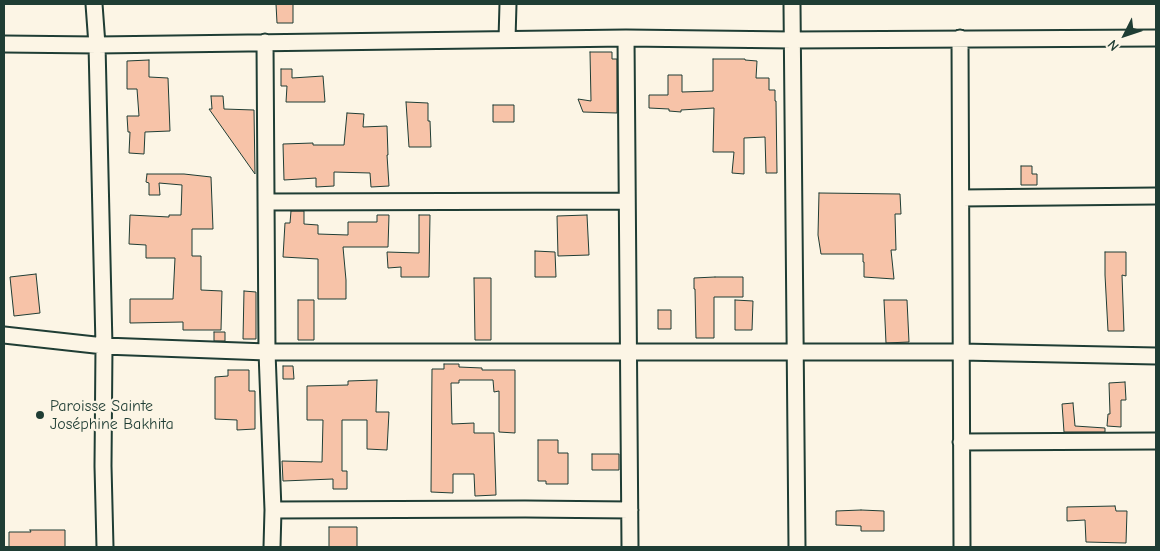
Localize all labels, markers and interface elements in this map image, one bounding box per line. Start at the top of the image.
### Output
north arrow [1100,10,1150,60]
text: N [1104,36,1123,54]
place label: Paroisse Sainte Joséphine Bakhita [50,396,174,434]
marker: Paroisse Sainte Joséphine Bakhita [34,409,46,421]

